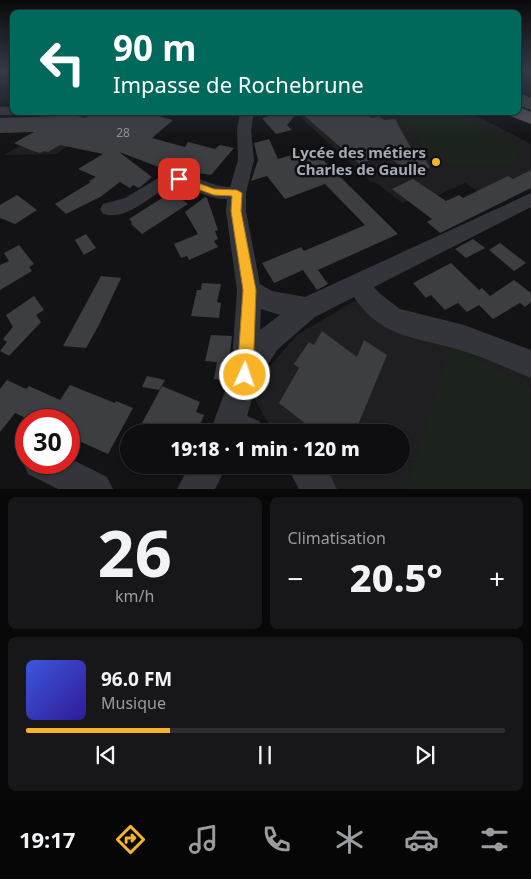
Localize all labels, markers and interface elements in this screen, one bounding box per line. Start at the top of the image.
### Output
text: 90 m [113,24,196,71]
icon: left [30,30,95,95]
text: Impasse de Rochebrune [113,69,364,99]
house number: 28 [116,124,130,141]
place label: Lycée des métiers Charles de Gaulle [292,142,426,179]
marker: Lycée des métiers Charles de Gaulle [430,156,442,168]
pin [158,158,200,200]
icon: arrive [165,165,193,193]
position arrow [218,348,270,400]
speed limit sign: 30 [15,409,80,474]
text: 19:18 · 1 min · 120 m [170,436,360,462]
text: 26 [98,508,172,596]
text: Climatisation [288,527,386,549]
text: 20.5° [350,551,443,603]
text: − [288,559,304,597]
text: + [489,559,505,597]
text: km/h [115,585,154,607]
text: 96.0 FM [101,666,172,692]
text: Musique [101,692,166,714]
icon: previous [92,741,120,769]
icon: pause [251,741,279,769]
icon: next [411,741,439,769]
icon: directions [113,822,148,857]
icon: music [186,822,221,857]
icon: phone [259,822,294,857]
icon: climate [332,822,367,857]
icon: car [404,822,439,857]
icon: filters [477,822,512,857]
text: 19:17 [19,824,75,854]

